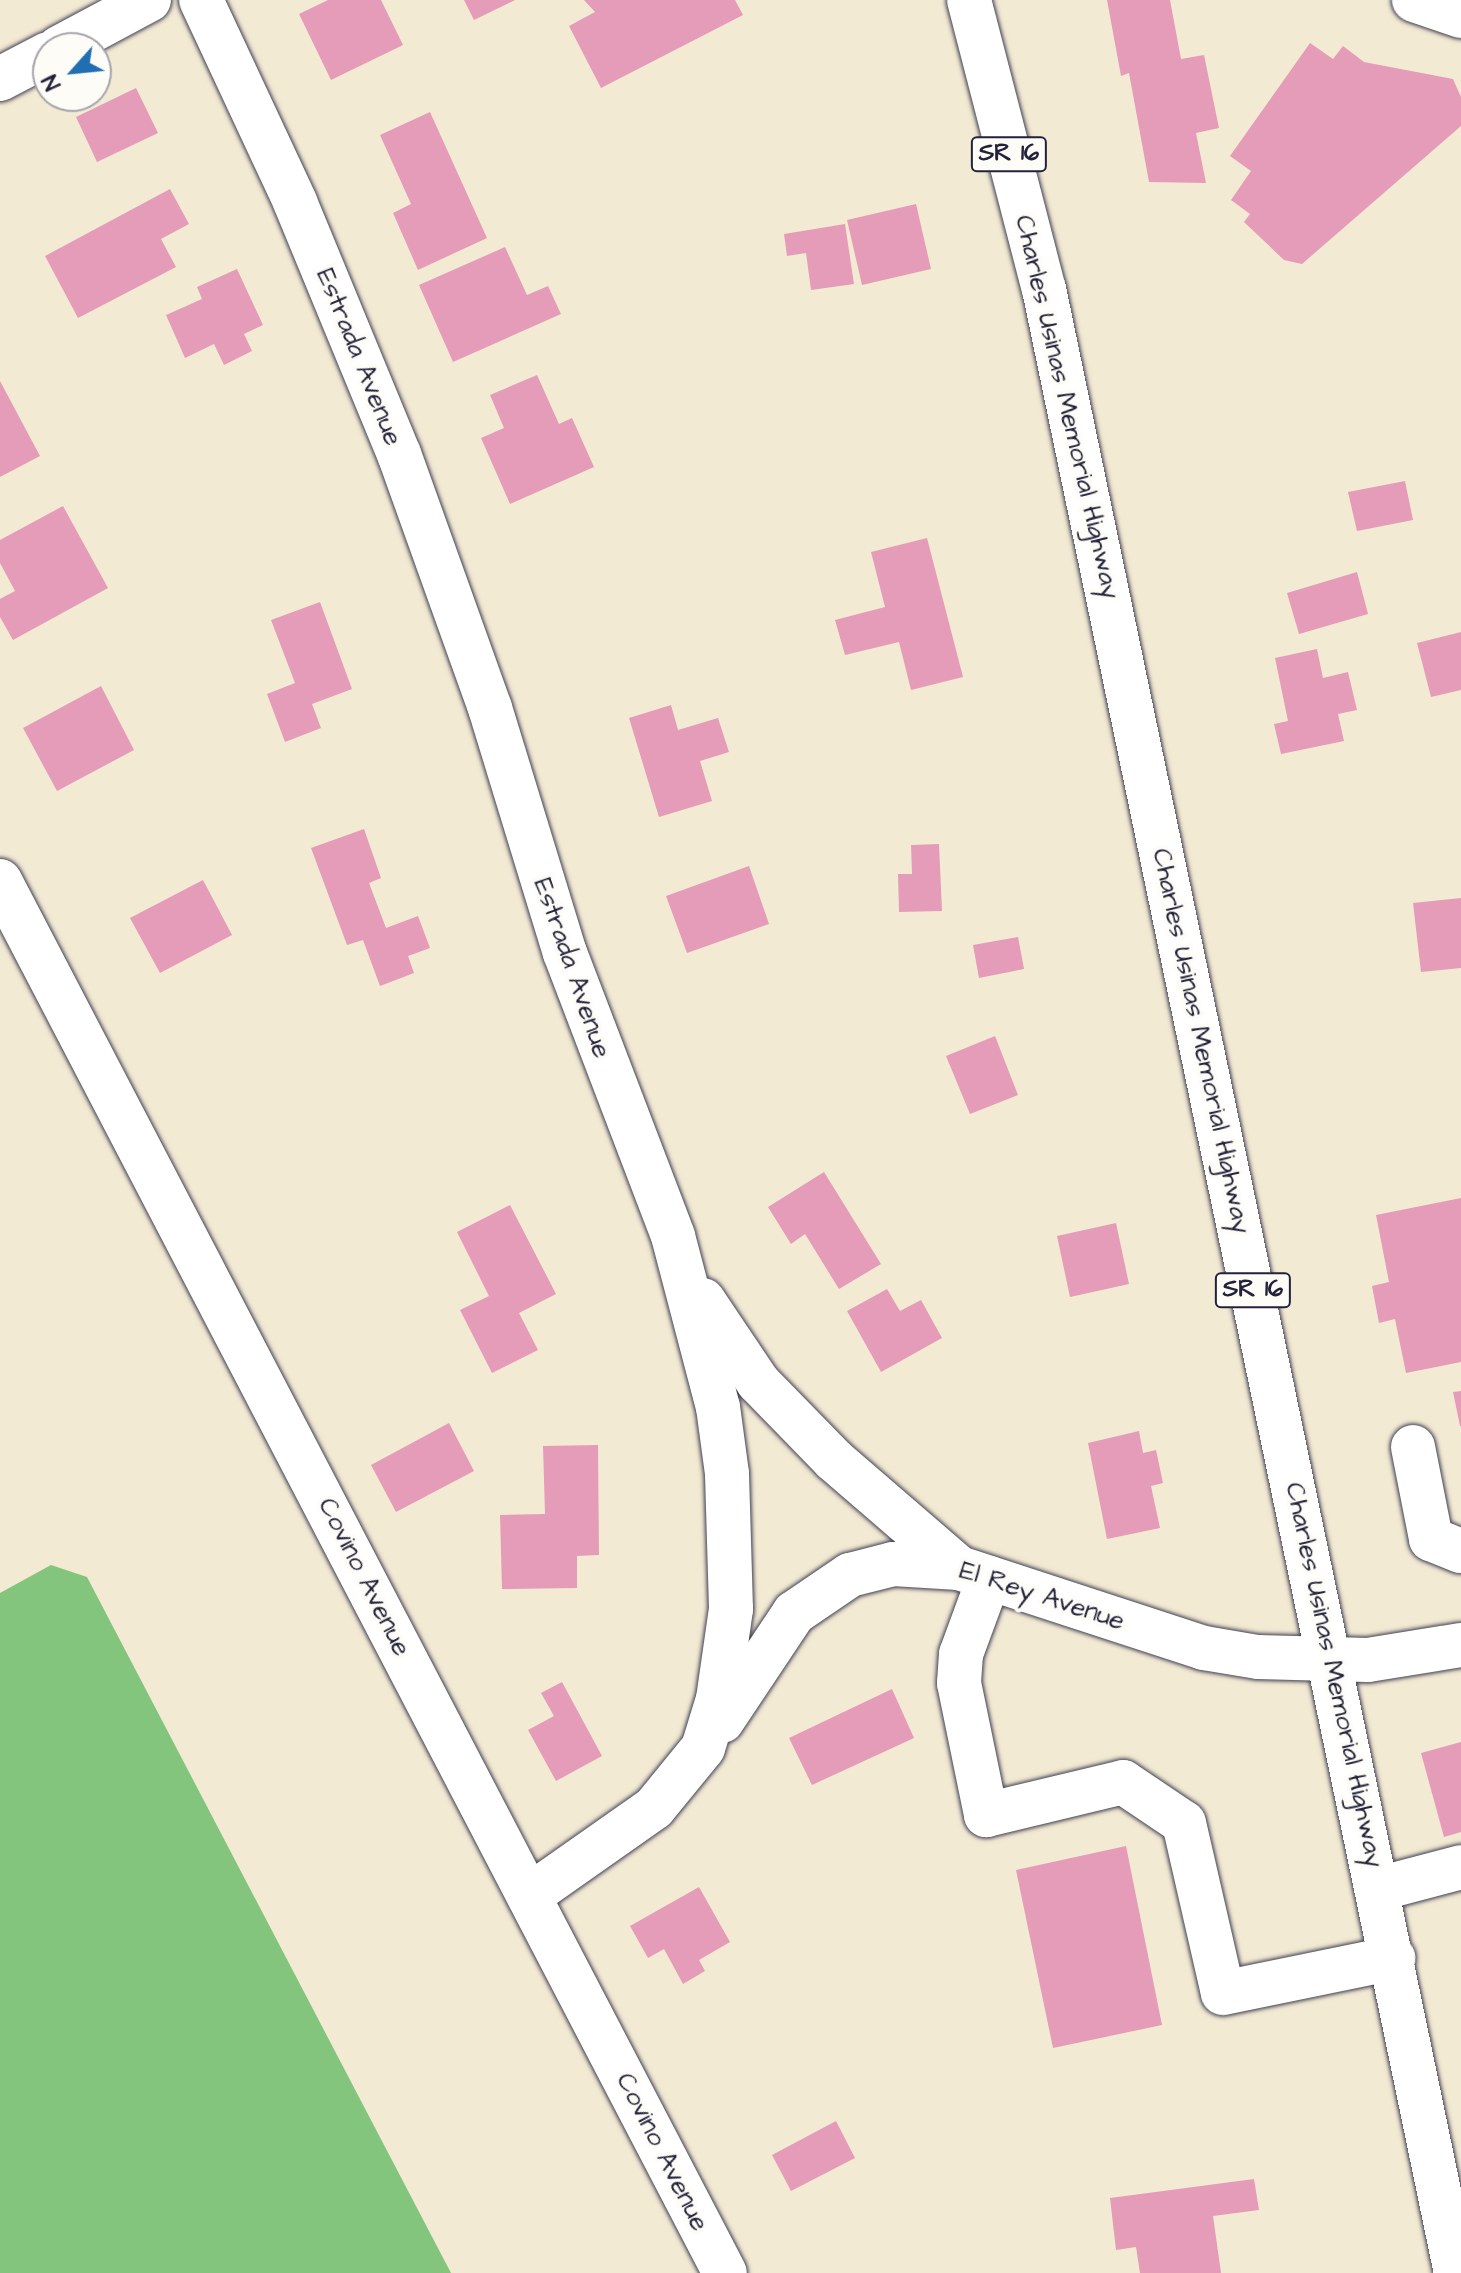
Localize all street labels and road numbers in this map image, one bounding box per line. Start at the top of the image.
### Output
road number: SR 16 [969,134,1049,174]
street label: Charles Usinas Memorial Highway [1008,212,1126,602]
street label: Estrada Avenue [309,264,409,450]
street label: Charles Usinas Memorial Highway [1145,846,1257,1236]
street label: Estrada Avenue [527,874,617,1062]
road number: SR 16 [1213,1270,1293,1310]
street label: Charles Usinas Memorial Highway [1278,1480,1390,1870]
street label: Covino Avenue [311,1493,417,1661]
street label: El Rey Avenue [956,1555,1128,1637]
street label: Covino Avenue [609,2068,715,2236]

